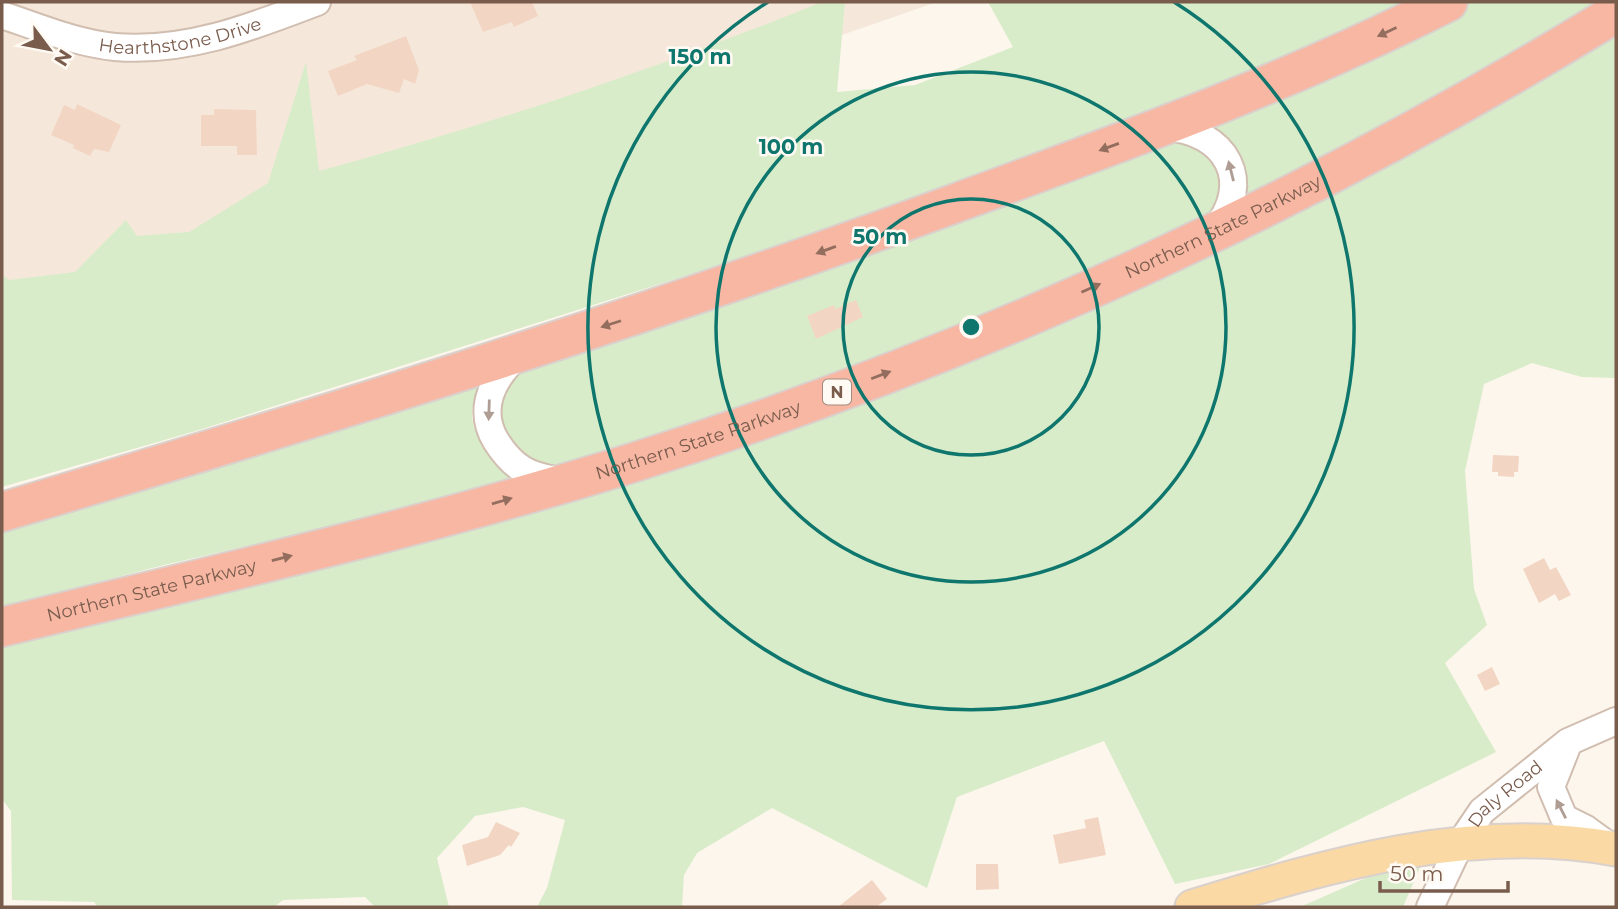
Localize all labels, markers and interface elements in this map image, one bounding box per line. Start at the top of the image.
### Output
street label: Hearthstone Drive [97,13,264,59]
north arrow [14,14,84,84]
one-way arrow [1377,26,1397,38]
text: 150 m [669,44,731,69]
text: N [49,45,77,70]
text: 100 m [759,134,823,159]
one-way arrow [1098,142,1119,153]
one-way arrow [1225,161,1235,182]
street label: Northern State Parkway [1121,170,1325,284]
text: 50 m [853,224,907,249]
one-way arrow [816,245,837,256]
one-way arrow [1081,282,1101,294]
centre of rings [959,315,983,339]
one-way arrow [600,319,621,329]
one-way arrow [871,370,892,381]
road number: N [823,380,851,404]
street label: Northern State Parkway [593,396,804,485]
one-way arrow [483,399,495,421]
one-way arrow [492,495,513,505]
one-way arrow [271,552,293,563]
street label: Northern State Parkway [44,554,259,627]
street label: Daly Road [1463,756,1547,832]
one-way arrow [1555,798,1567,819]
scale bar [1380,850,1508,894]
text: 50 m [1390,861,1444,886]

